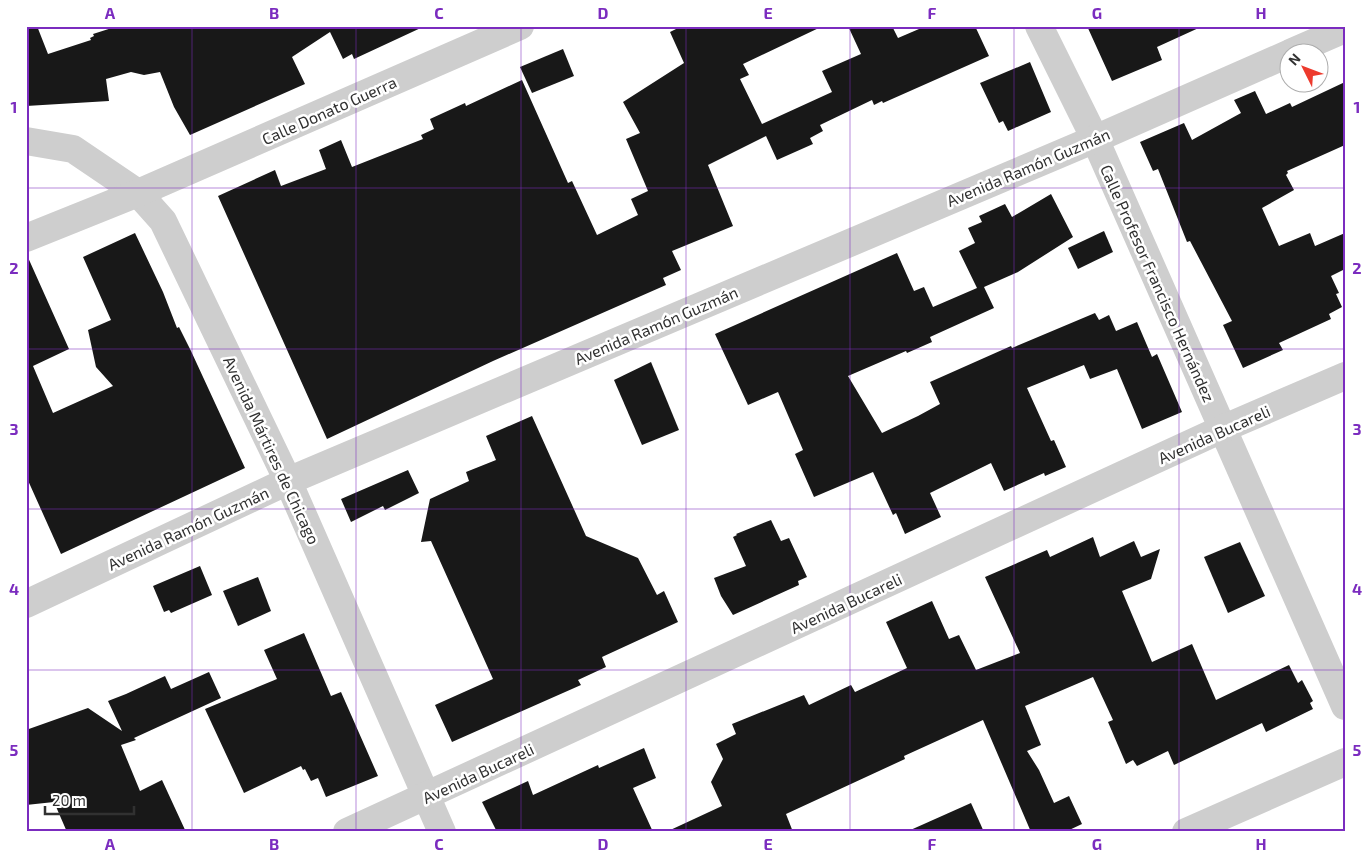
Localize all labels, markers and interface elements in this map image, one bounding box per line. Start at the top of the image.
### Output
text: A [105,3,116,22]
text: B [269,3,279,22]
text: C [434,3,444,22]
text: D [598,3,609,22]
text: E [763,3,773,22]
text: F [928,3,937,22]
text: G [1092,3,1102,22]
text: H [1255,3,1267,22]
north arrow [1278,42,1328,92]
text: N [1284,50,1304,68]
street label: Calle Donato Guerra [259,72,399,148]
text: 1 [11,97,17,116]
text: 1 [1354,97,1360,116]
street label: Avenida Ramón Guzmán [944,124,1112,210]
street label: Calle Profesor Francisco Hernández [1097,161,1219,405]
text: 2 [9,258,19,277]
text: 2 [1352,258,1362,277]
street label: Avenida Ramón Guzmán [572,282,740,368]
street label: Avenida Mártires de Chicago [220,353,324,547]
street label: Avenida Bucareli [1155,401,1273,467]
text: 3 [9,419,19,438]
text: 3 [1352,419,1362,438]
street label: Avenida Ramón Guzmán [104,482,272,574]
street label: Avenida Bucareli [787,569,905,637]
text: 4 [9,579,19,598]
text: 4 [1352,579,1362,598]
street label: Avenida Bucareli [419,739,537,807]
text: 5 [10,740,19,759]
text: 5 [1353,740,1362,759]
scale bar [45,783,134,815]
text: 20 m [52,791,86,809]
text: A [105,834,116,853]
text: B [269,834,279,853]
text: C [434,834,444,853]
text: D [598,834,609,853]
text: E [763,834,773,853]
text: F [928,834,937,853]
text: G [1092,834,1102,853]
text: H [1255,834,1267,853]

